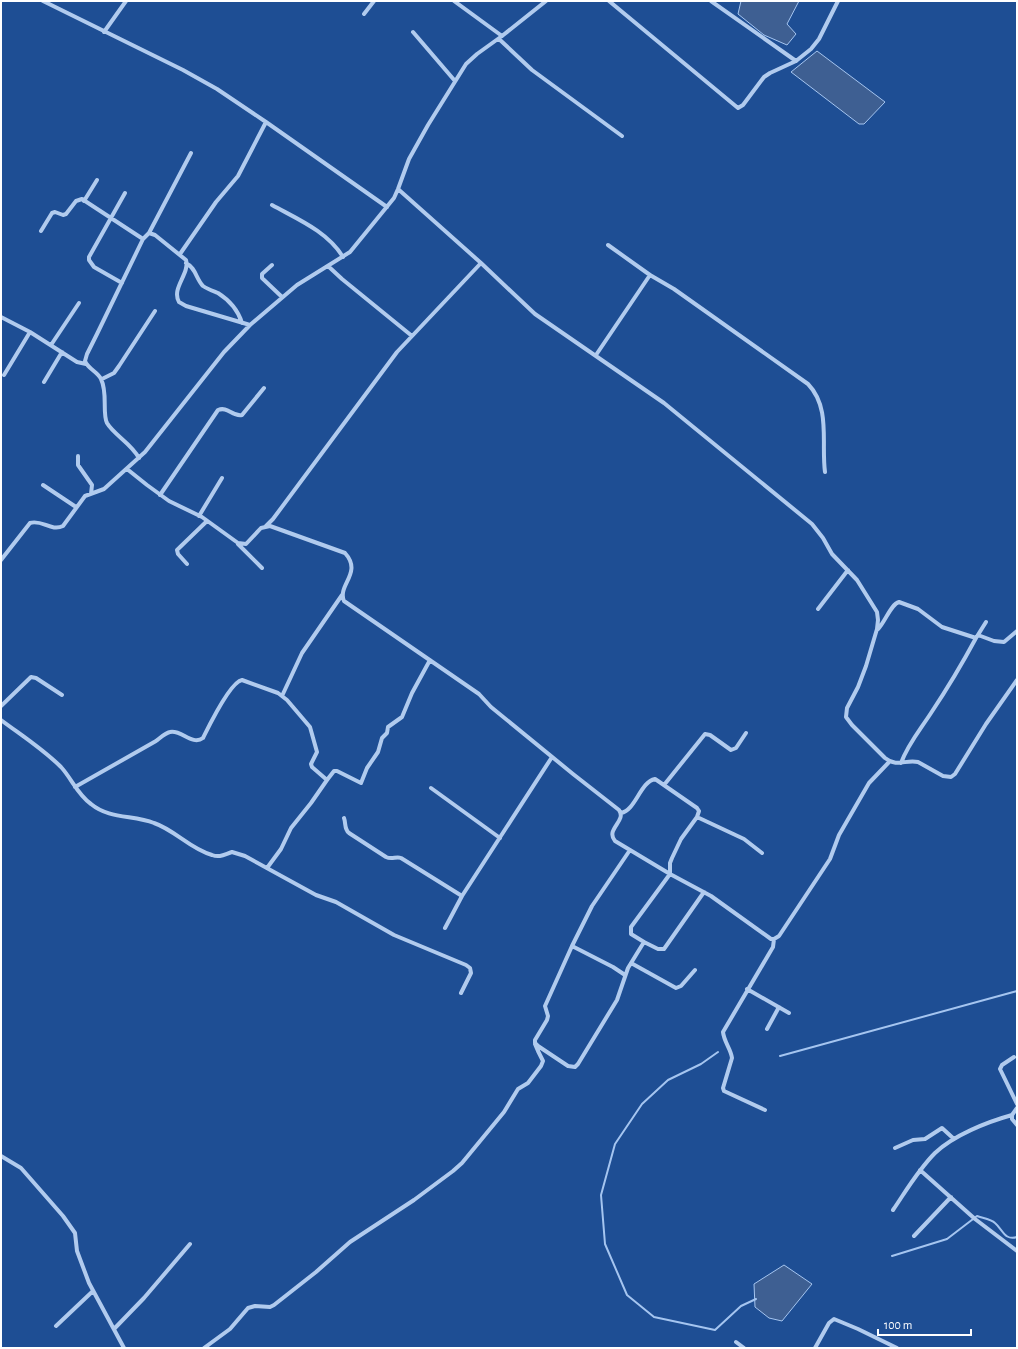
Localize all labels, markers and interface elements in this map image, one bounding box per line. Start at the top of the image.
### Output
scale bar [878,1311,971,1337]
text: 100 m [884,1319,912,1331]

